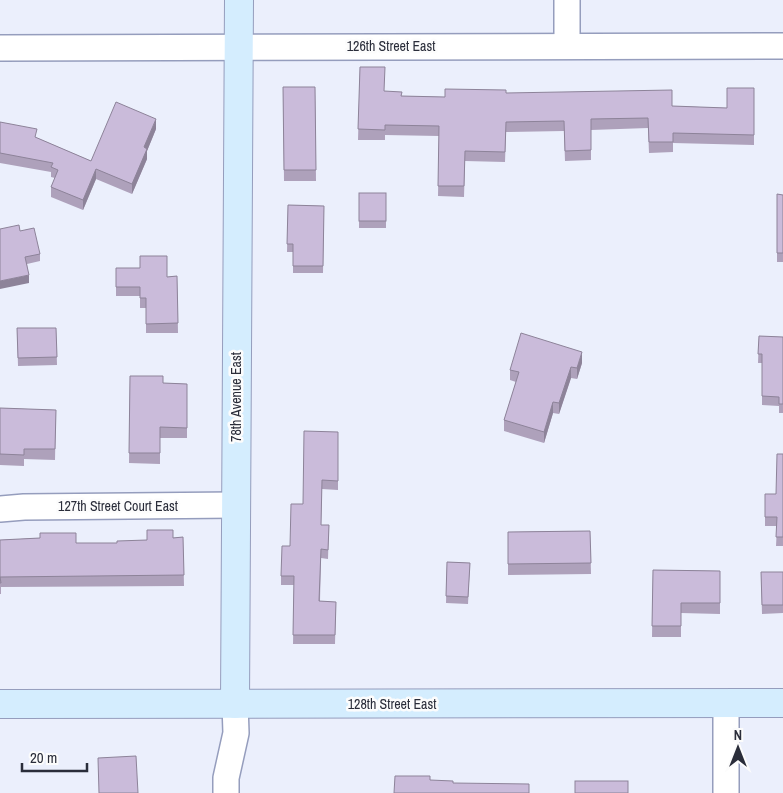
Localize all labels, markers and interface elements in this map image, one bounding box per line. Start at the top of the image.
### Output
street label: 126th Street East [347,37,435,55]
street label: 78th Avenue East [227,352,245,442]
street label: 127th Street Court East [58,497,178,515]
street label: 128th Street East [348,695,436,713]
north arrow [713,723,763,773]
text: N [734,726,742,744]
scale bar [22,740,88,772]
text: 20 m [30,747,57,768]

